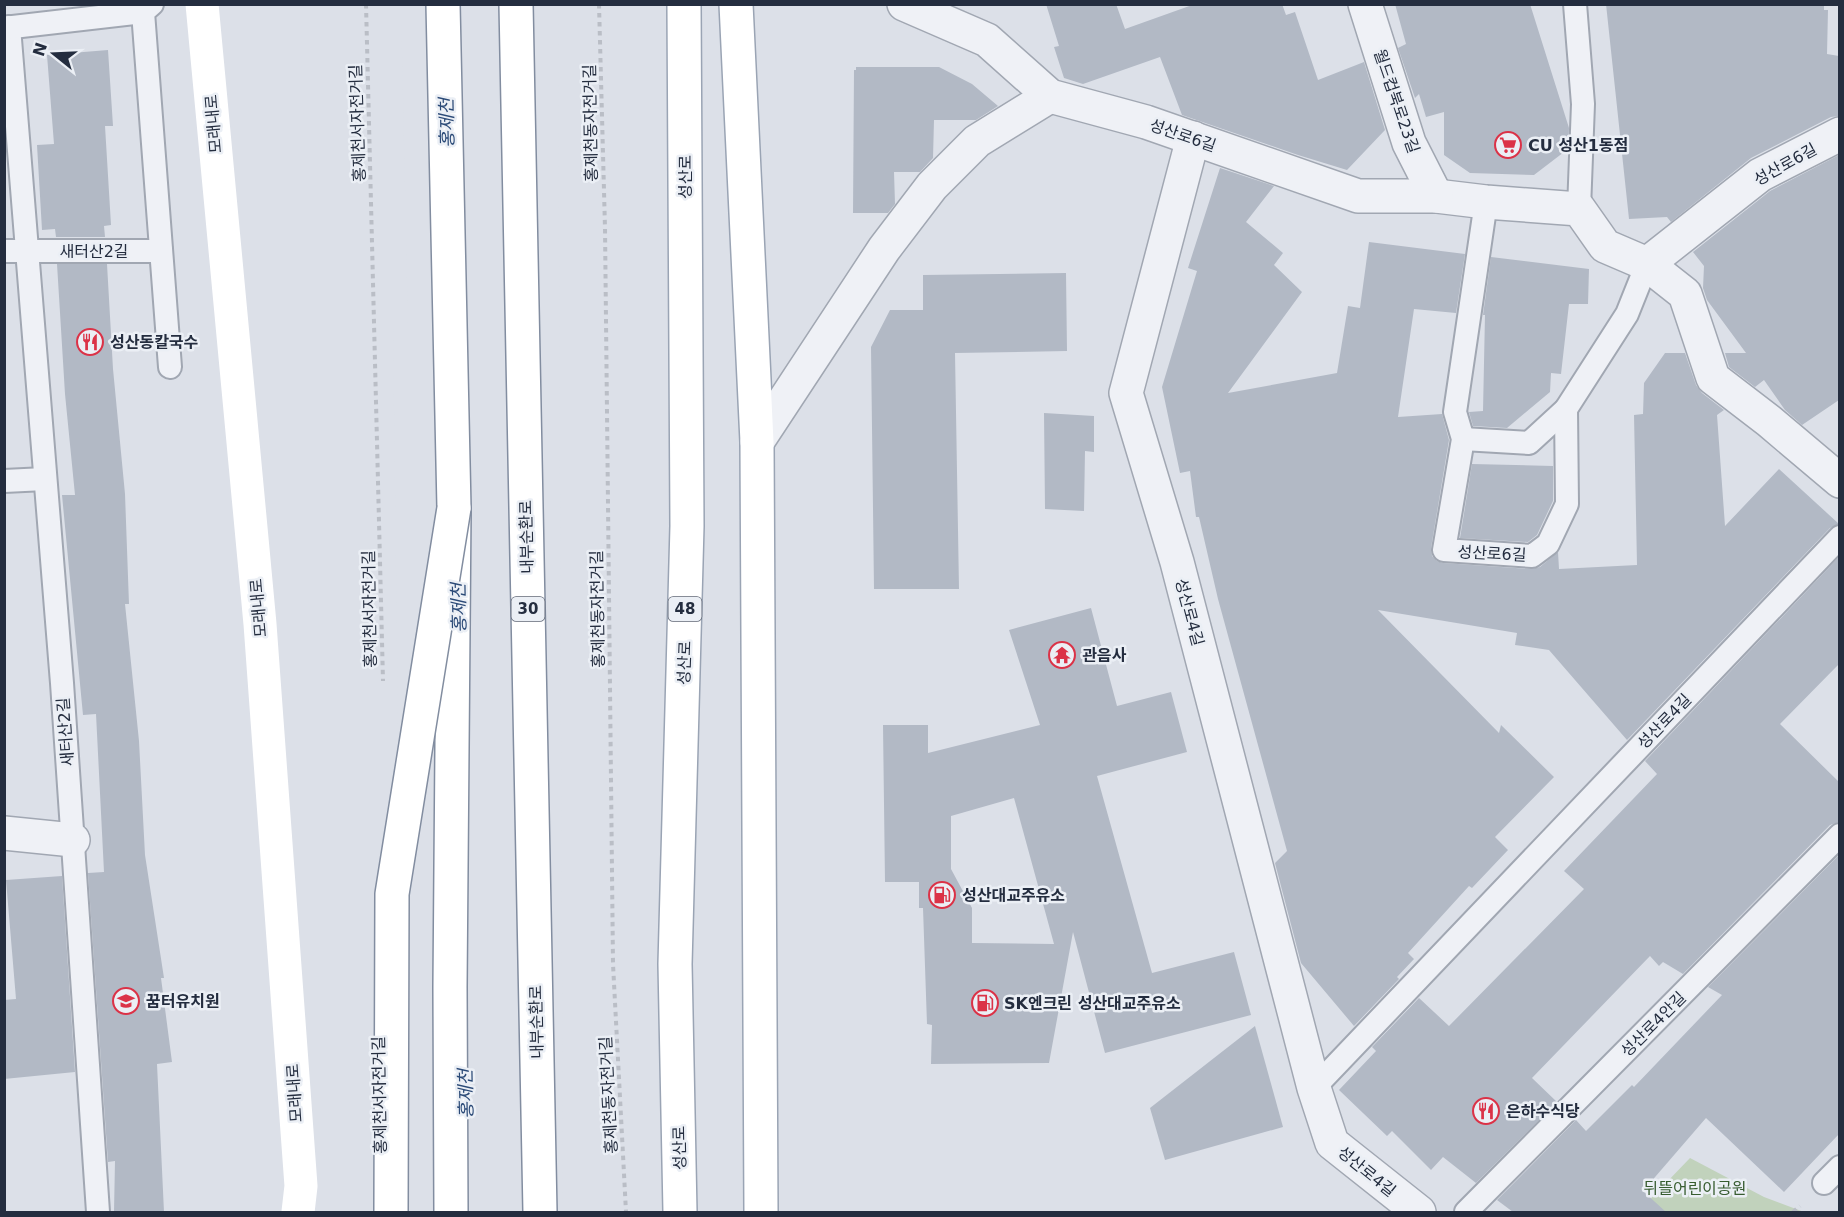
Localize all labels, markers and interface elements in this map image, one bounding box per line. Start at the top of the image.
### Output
north arrow [24,24,84,84]
text: N [29,40,51,59]
street label: 월드컵북로23길 [1370,47,1423,156]
street label: 홍제천서자전거길 [346,64,369,182]
street label: 홍제천동자전거길 [580,64,601,182]
street label: 모래내로 [201,94,226,154]
water label: 홍제천 [436,96,457,148]
street label: 성산로6길 [1147,115,1219,156]
supermarket icon: CU 성산1동점 [1493,130,1523,160]
place label: CU 성산1동점 [1528,136,1628,155]
street label: 성산로6길 [1750,139,1820,189]
street label: 성산로 [676,155,695,199]
street label: 새터산2길 [59,242,129,261]
restaurant icon: 성산동칼국수 [75,327,105,357]
place label: 성산동칼국수 [110,333,199,352]
street label: 내부순환로 [516,500,537,574]
street label: 성산로6길 [1457,542,1527,565]
street label: 홍제천서자전거길 [359,550,380,668]
street label: 홍제천동자전거길 [587,550,608,668]
street label: 성산로4길 [1171,576,1208,648]
street label: 모래내로 [246,578,271,638]
water label: 홍제천 [448,581,469,633]
road number: 30 [512,597,544,621]
road number: 48 [668,597,702,621]
street label: 성산로 [674,640,695,685]
temple icon: 관음사 [1047,640,1077,670]
place label: 관음사 [1082,646,1126,665]
street label: 성산로4길 [1634,690,1695,753]
street label: 새터산2길 [54,697,77,767]
fuel station icon: 성산대교주유소 [927,880,957,910]
place label: 성산대교주유소 [962,886,1065,905]
street label: 내부순환로 [526,985,547,1059]
school or university icon: 꿈터유치원 [111,986,141,1016]
fuel station icon: SK엔크린 성산대교주유소 [970,988,1000,1018]
street label: 성산로4안길 [1617,988,1690,1061]
place label: 꿈터유치원 [146,992,220,1011]
place label: SK엔크린 성산대교주유소 [1004,994,1181,1013]
street label: 홍제천서자전거길 [369,1036,390,1154]
street label: 홍제천동자전거길 [596,1036,621,1154]
street label: 모래내로 [283,1063,306,1123]
water label: 홍제천 [455,1067,476,1119]
restaurant icon: 은하수식당 [1471,1096,1501,1126]
place label: 은하수식당 [1506,1102,1580,1121]
street label: 성산로 [670,1125,689,1170]
street label: 성산로4길 [1334,1142,1399,1201]
park label: 뒤뜰어린이공원 [1643,1179,1747,1198]

